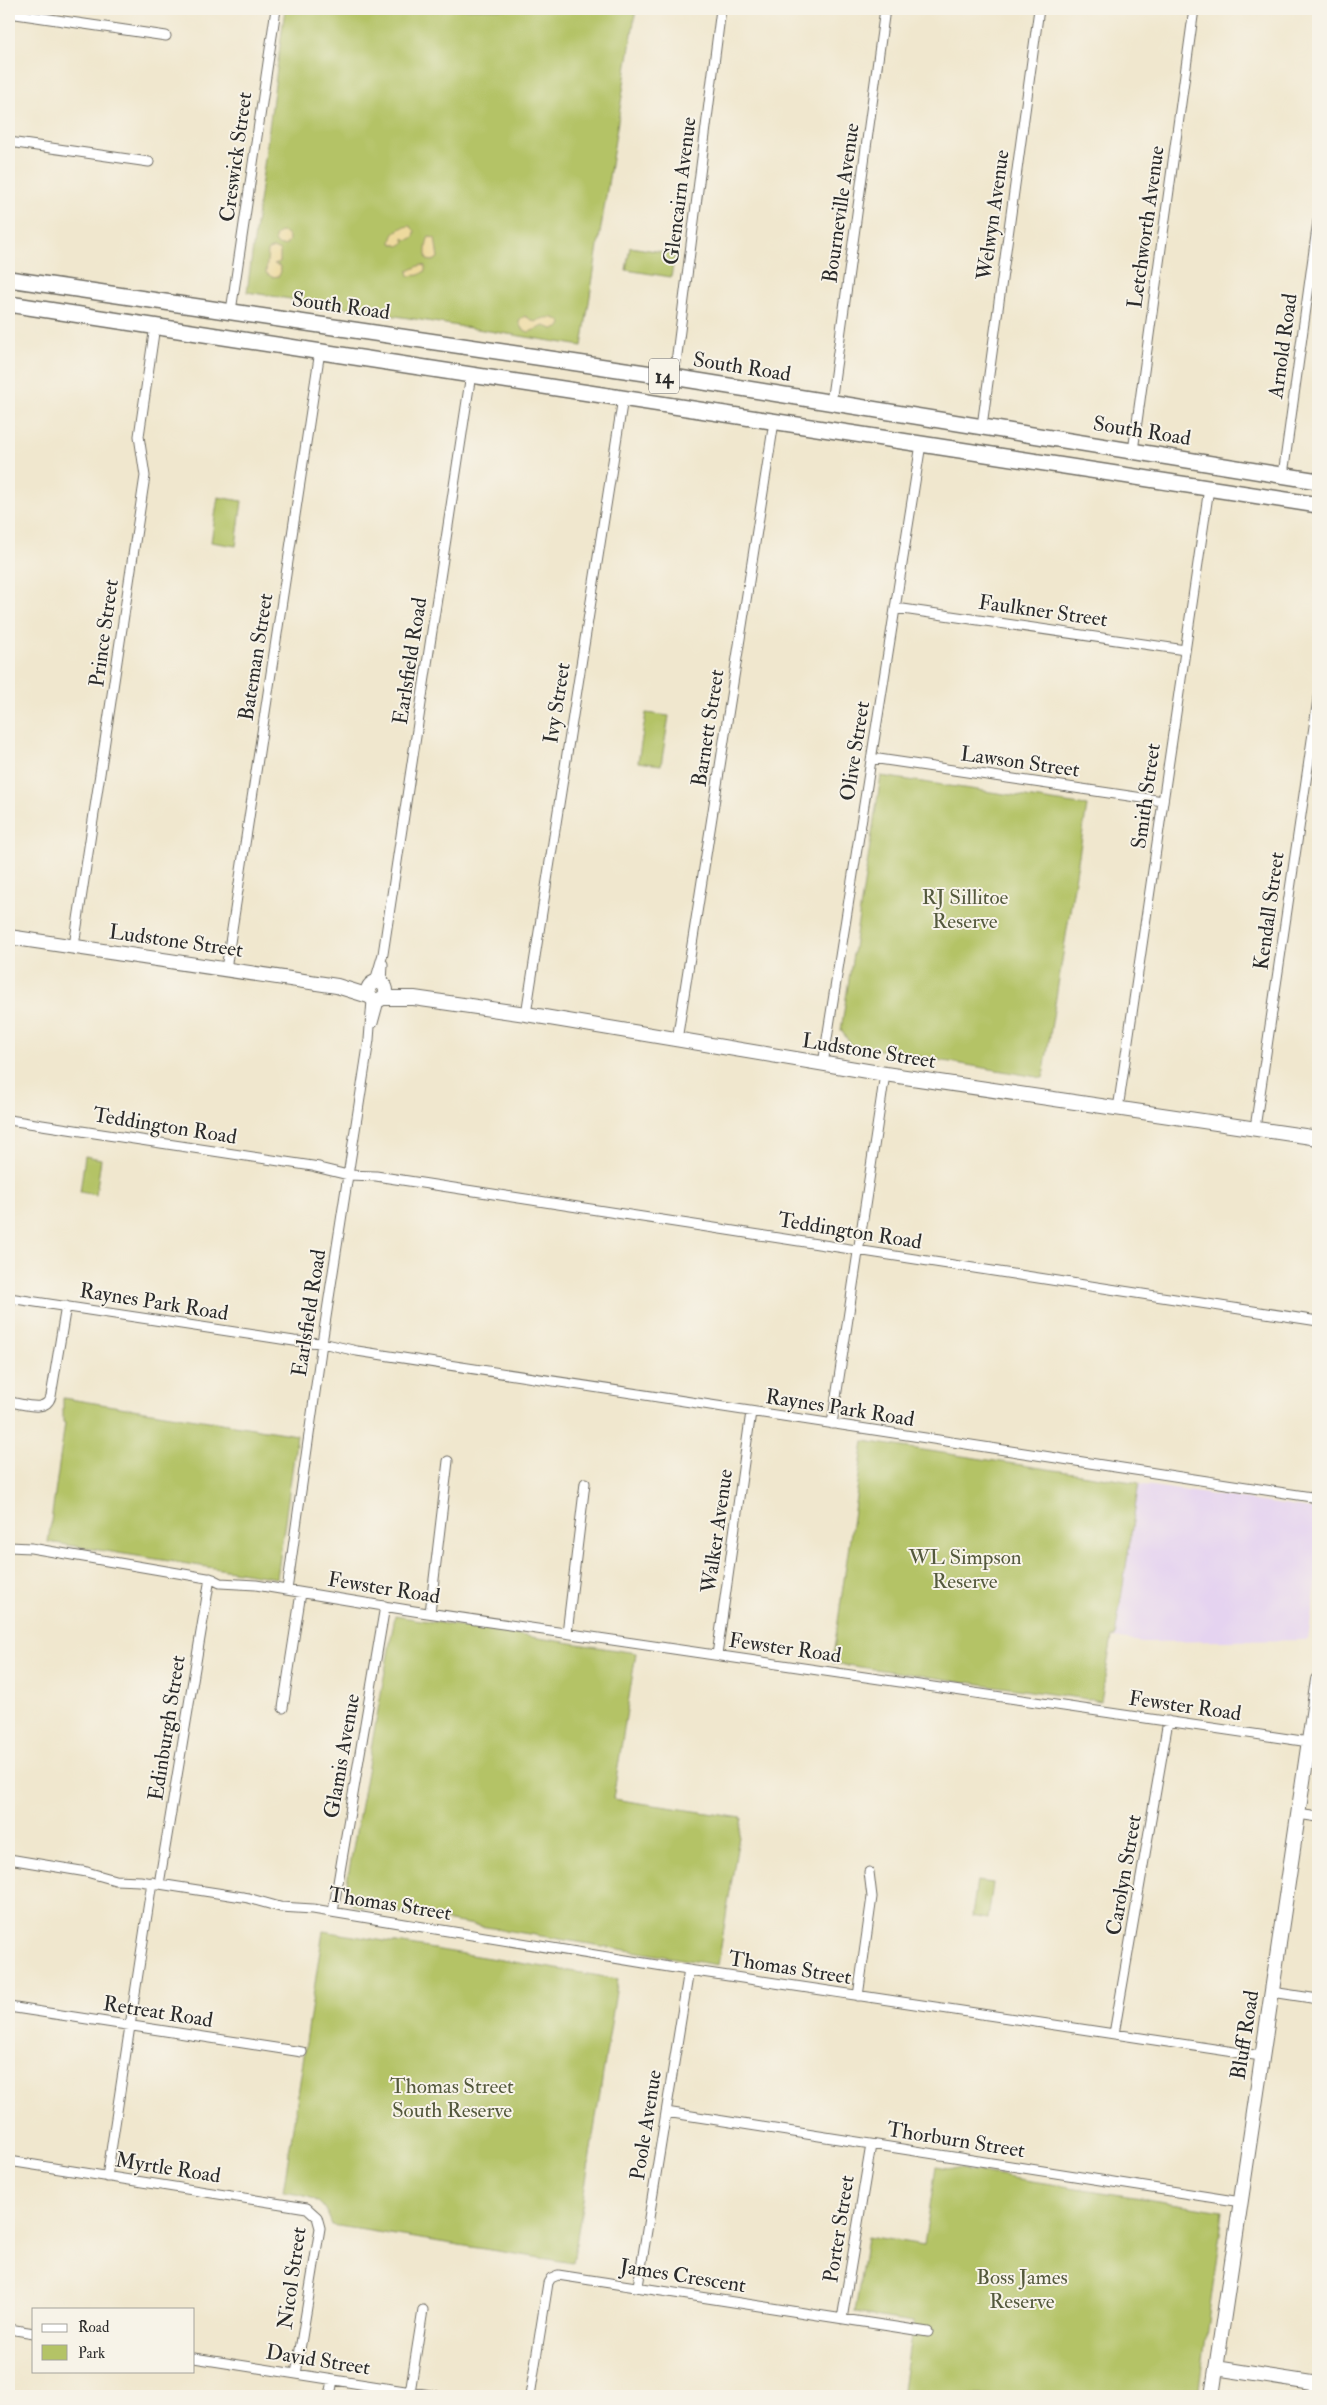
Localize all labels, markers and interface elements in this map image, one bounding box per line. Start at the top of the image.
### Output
street label: Creswick Street [214,90,259,224]
street label: Glencairn Avenue [658,115,703,267]
street label: Bourneville Avenue [816,121,866,285]
street label: Letchworth Avenue [1121,144,1171,310]
street label: Welwyn Avenue [970,148,1016,283]
street label: South Road [290,286,392,326]
street label: Arnold Road [1262,291,1304,401]
street label: South Road [691,346,794,388]
road number: 14 [649,358,679,394]
street label: South Road [1091,410,1194,452]
street label: Prince Street [83,577,125,689]
street label: Faulkner Street [977,589,1109,633]
street label: Bateman Street [233,591,279,723]
street label: Earlsfield Road [387,595,433,727]
street label: Ivy Street [537,660,577,745]
street label: Barnett Street [685,667,731,789]
street label: Olive Street [834,699,876,803]
street label: Lawson Street [959,740,1081,784]
street label: Smith Street [1125,741,1167,851]
street label: Kendall Street [1247,850,1291,972]
park label: RJ Sillitoe Reserve [922,884,1009,935]
street label: Ludstone Street [107,918,245,964]
street label: Ludstone Street [800,1027,938,1075]
street label: Teddington Road [91,1101,239,1151]
street label: Teddington Road [776,1206,924,1256]
street label: Earlsfield Road [286,1247,332,1379]
street label: Raynes Park Road [78,1277,231,1327]
street label: Raynes Park Road [764,1383,917,1433]
street label: Walker Avenue [695,1467,739,1596]
park label: WL Simpson Reserve [907,1544,1022,1595]
street label: Fewster Road [326,1566,443,1610]
street label: Fewster Road [727,1627,844,1669]
street label: Edinburgh Street [142,1653,192,1803]
street label: Fewster Road [1127,1685,1244,1727]
street label: Glamis Avenue [318,1691,366,1820]
street label: Carolyn Street [1100,1812,1148,1937]
street label: Thomas Street [327,1881,453,1927]
street label: Thomas Street [727,1945,853,1991]
street label: Bluff Road [1225,1988,1265,2082]
street label: Retreat Road [101,1990,215,2034]
street label: Poole Avenue [624,2068,668,2182]
park label: Thomas Street South Reserve [390,2073,514,2124]
street label: Thorburn Street [885,2116,1027,2164]
street label: Myrtle Road [113,2146,223,2190]
street label: Porter Street [817,2173,861,2284]
street label: Nicol Street [271,2225,313,2331]
street label: James Crescent [617,2253,748,2299]
park label: Boss James Reserve [976,2264,1068,2315]
legend [32,2308,195,2372]
text: Road [78,2318,110,2337]
street label: David Street [264,2338,372,2382]
text: Park [78,2344,105,2363]

